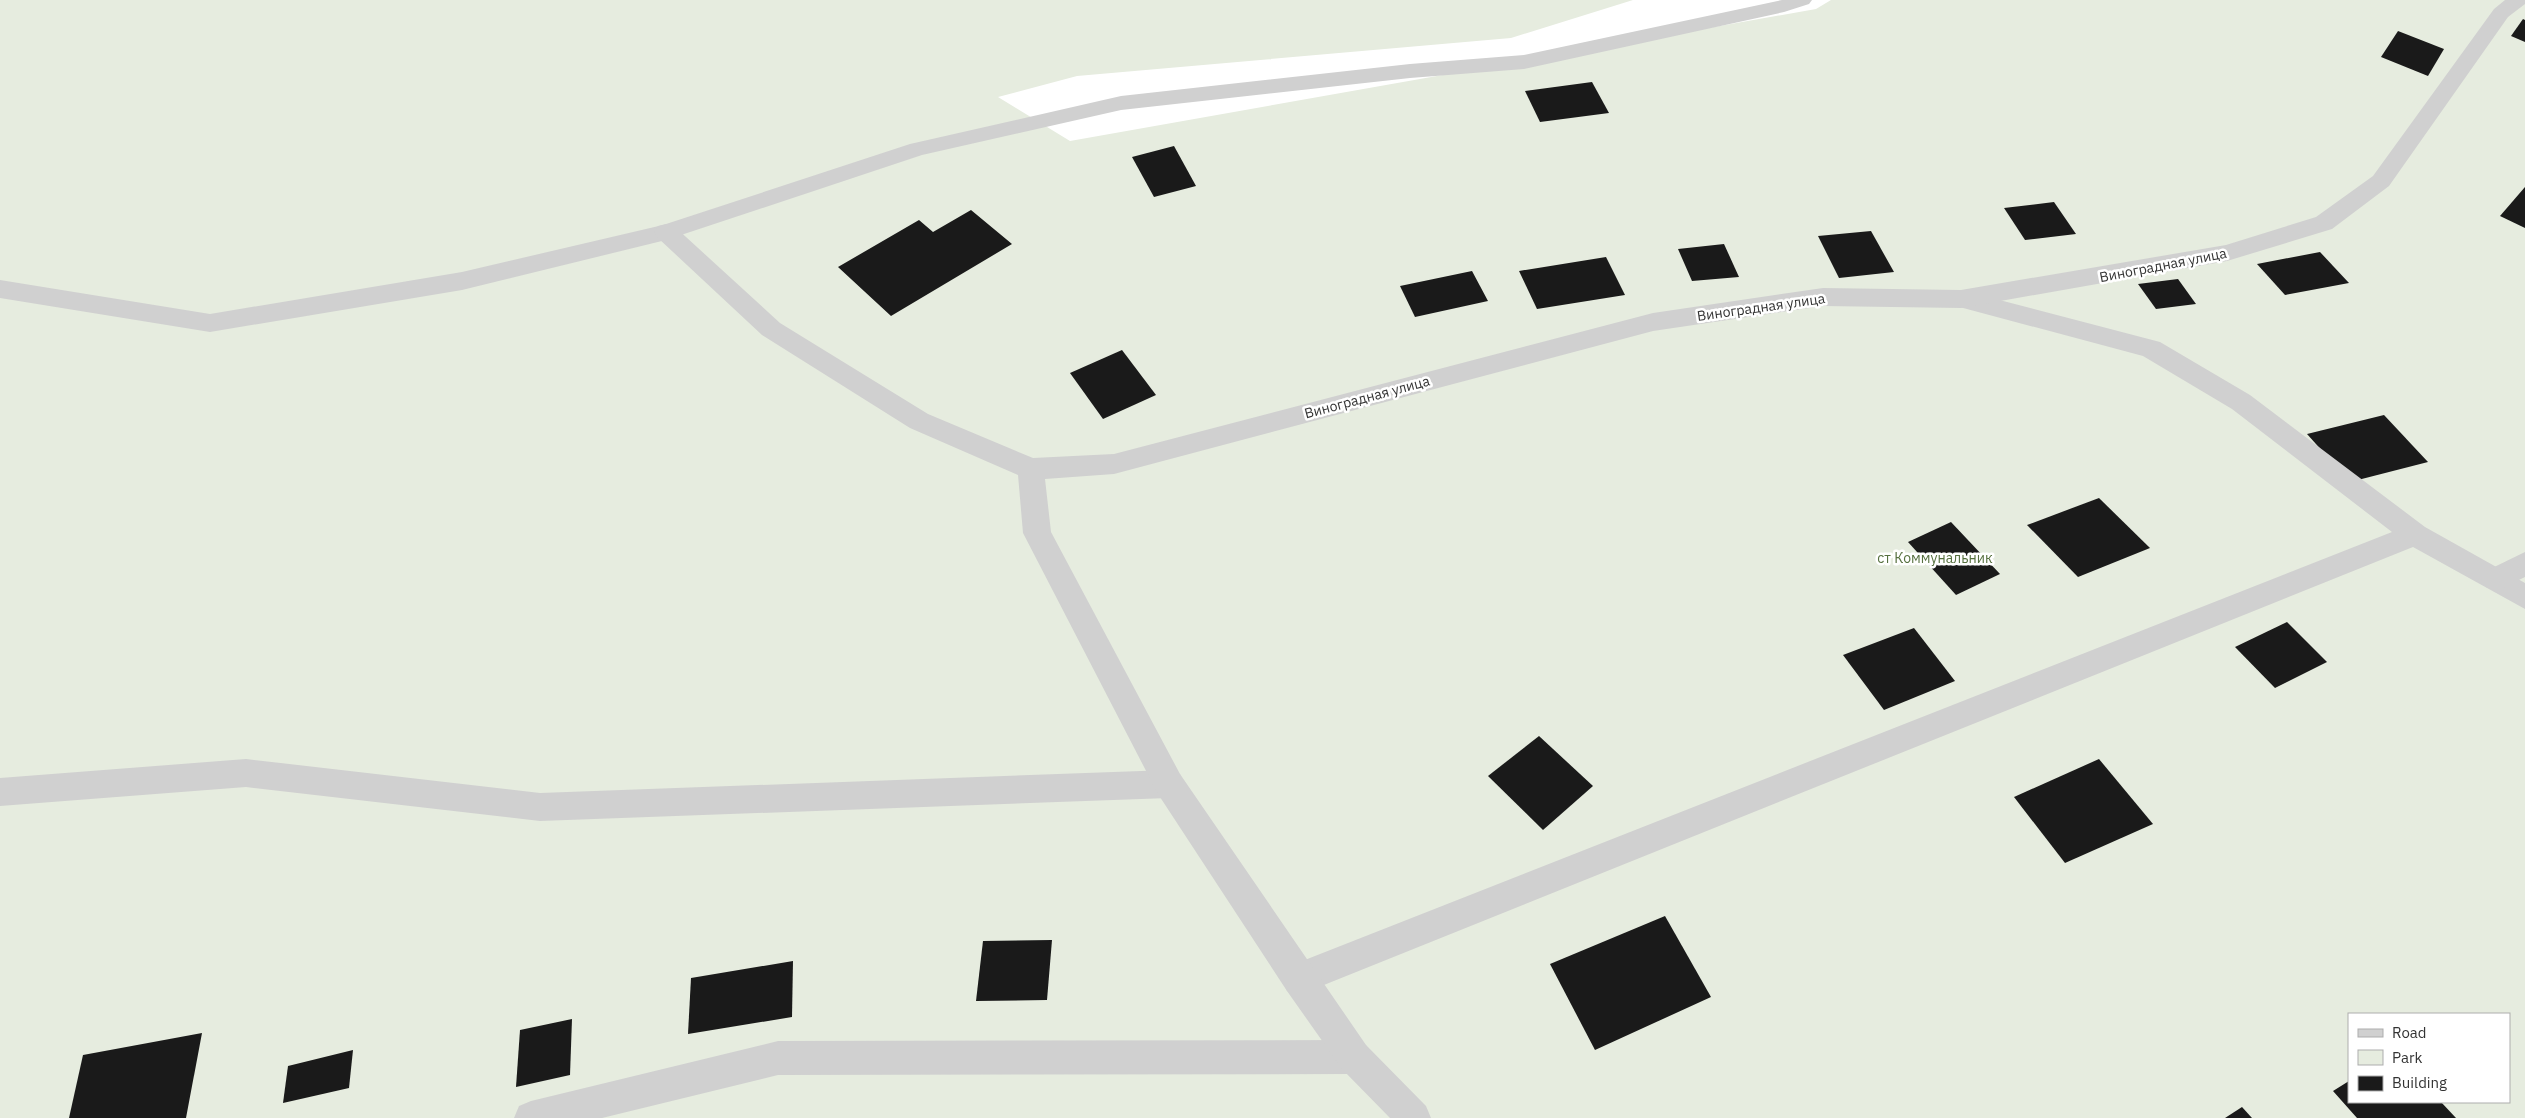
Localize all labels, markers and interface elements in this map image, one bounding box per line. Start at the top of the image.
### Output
street label: Виноградная улица [2098,244,2229,286]
street label: Виноградная улица [1696,289,1827,325]
street label: Виноградная улица [1302,371,1432,422]
park label: ст Коммунальник [1877,549,1993,567]
legend [2348,1013,2510,1103]
text: Road [2392,1023,2427,1042]
text: Park [2392,1048,2422,1067]
text: Building [2392,1073,2447,1092]

